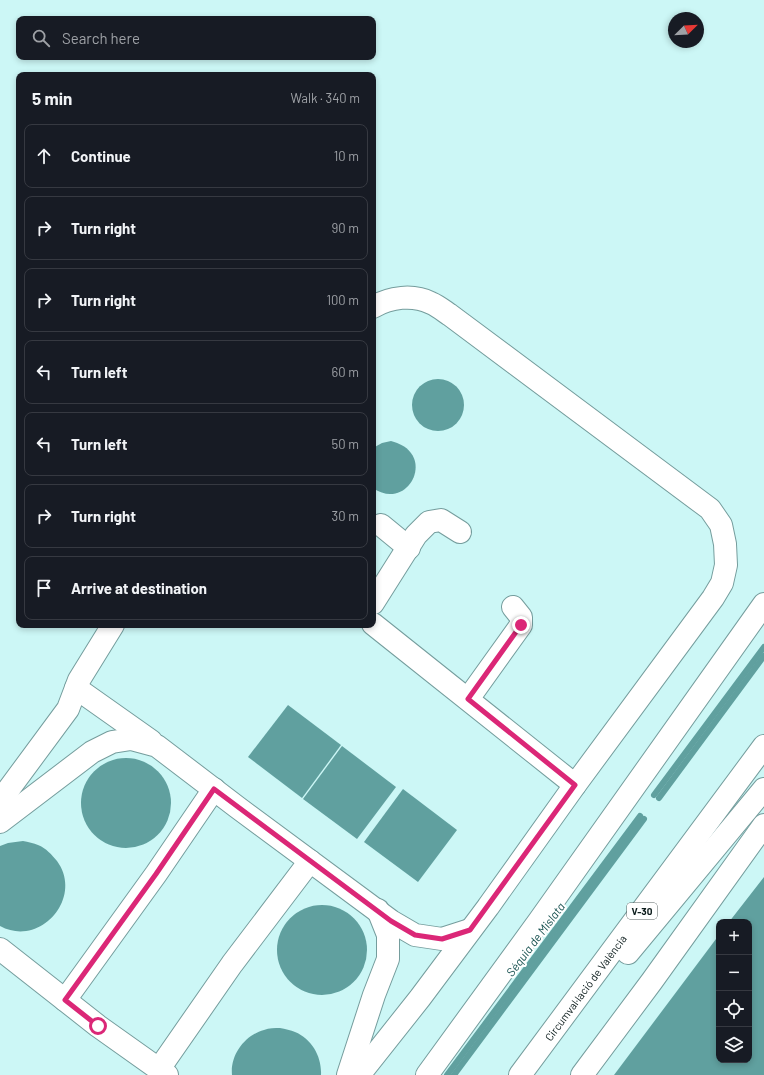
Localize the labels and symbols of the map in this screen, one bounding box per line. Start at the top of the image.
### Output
north arrow [668,12,704,48]
route end [512,616,530,634]
water label: Séquia de Mislata [503,899,567,979]
road number: V-30 [627,903,657,919]
street label: Circumval·lació de València [541,932,628,1043]
route start [89,1017,107,1035]

